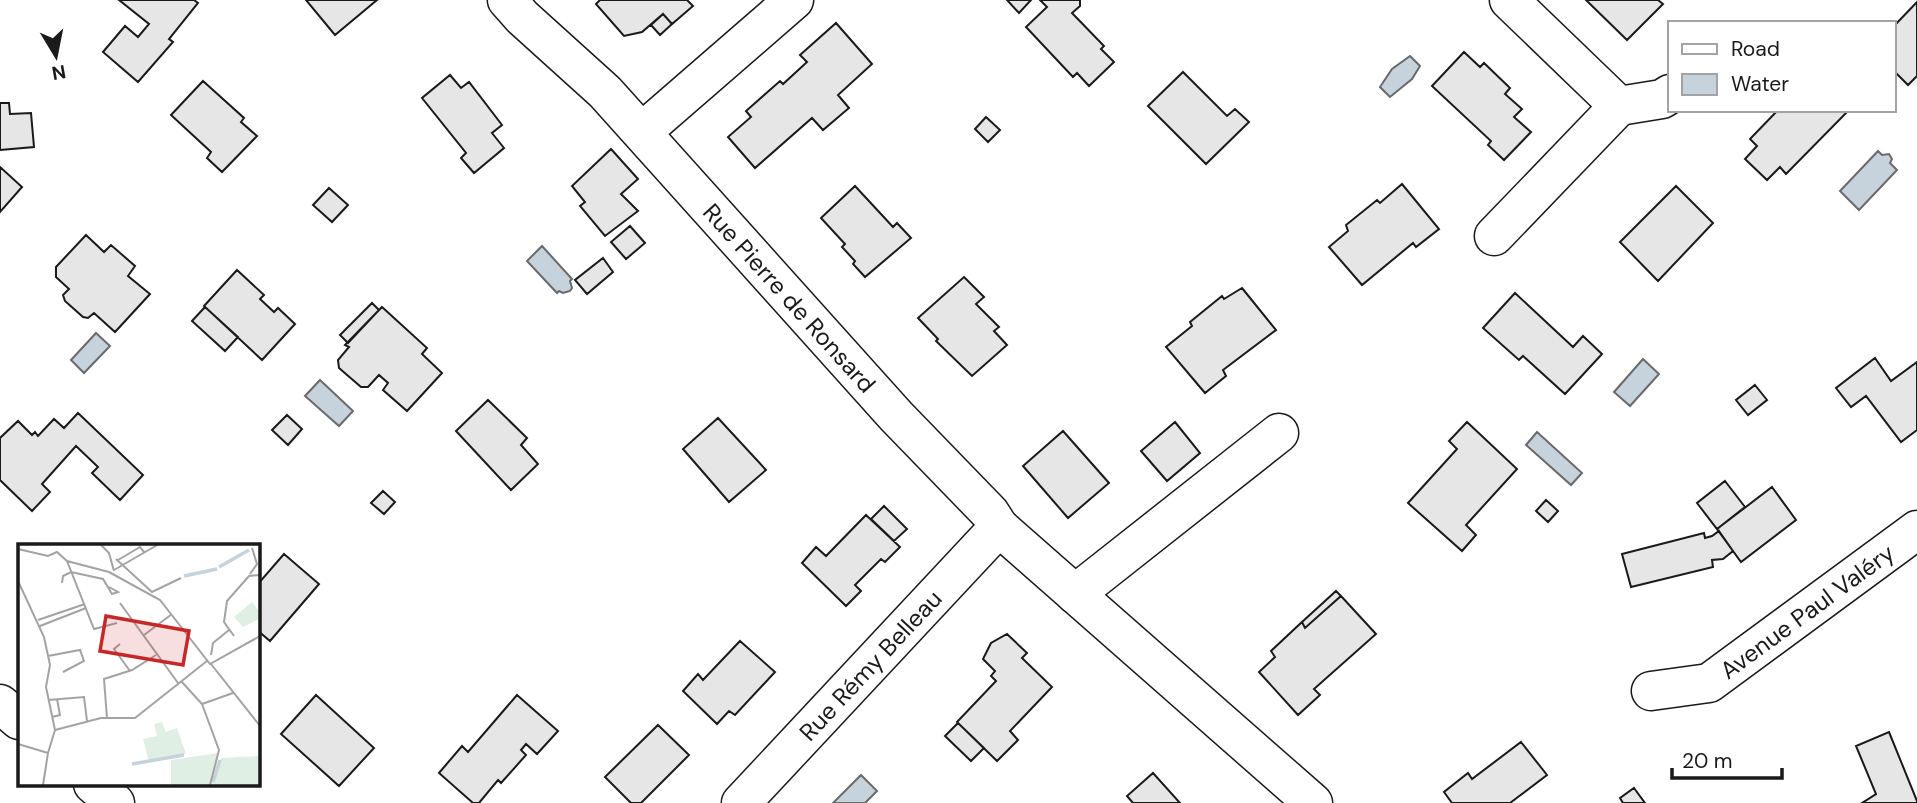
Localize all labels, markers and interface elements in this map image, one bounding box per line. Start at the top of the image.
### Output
north arrow [21,21,91,91]
legend [1668,21,1896,112]
text: Road [1731,35,1780,63]
text: N [50,59,68,86]
text: Water [1731,70,1789,98]
street label: Rue Pierre de Ronsard [697,197,883,399]
street label: Avenue Paul Valéry [1713,537,1900,685]
inset map [18,544,259,786]
street label: Rue Rémy Belleau [792,583,948,747]
scale bar [1672,736,1782,780]
text: 20 m [1682,747,1733,775]

